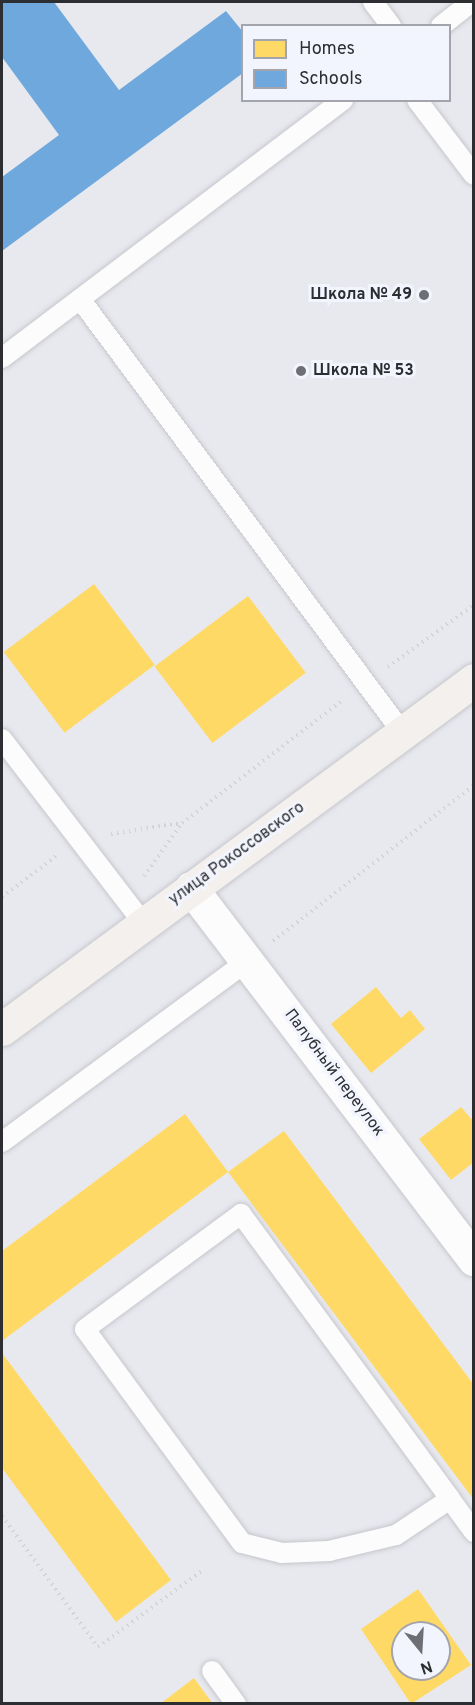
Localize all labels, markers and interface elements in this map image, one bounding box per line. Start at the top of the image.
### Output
legend [241,24,451,102]
text: Homes [299,38,355,61]
text: Schools [299,68,362,91]
place label: Школа № 49 [310,285,412,305]
marker: Школа № 49 [417,288,431,302]
place label: Школа № 53 [313,361,414,381]
marker: Школа № 53 [294,364,308,378]
street label: улица Рокоссовского [165,798,309,910]
street label: Палубный переулок [280,1006,388,1140]
north arrow [391,1621,451,1681]
text: N [417,1655,435,1678]

